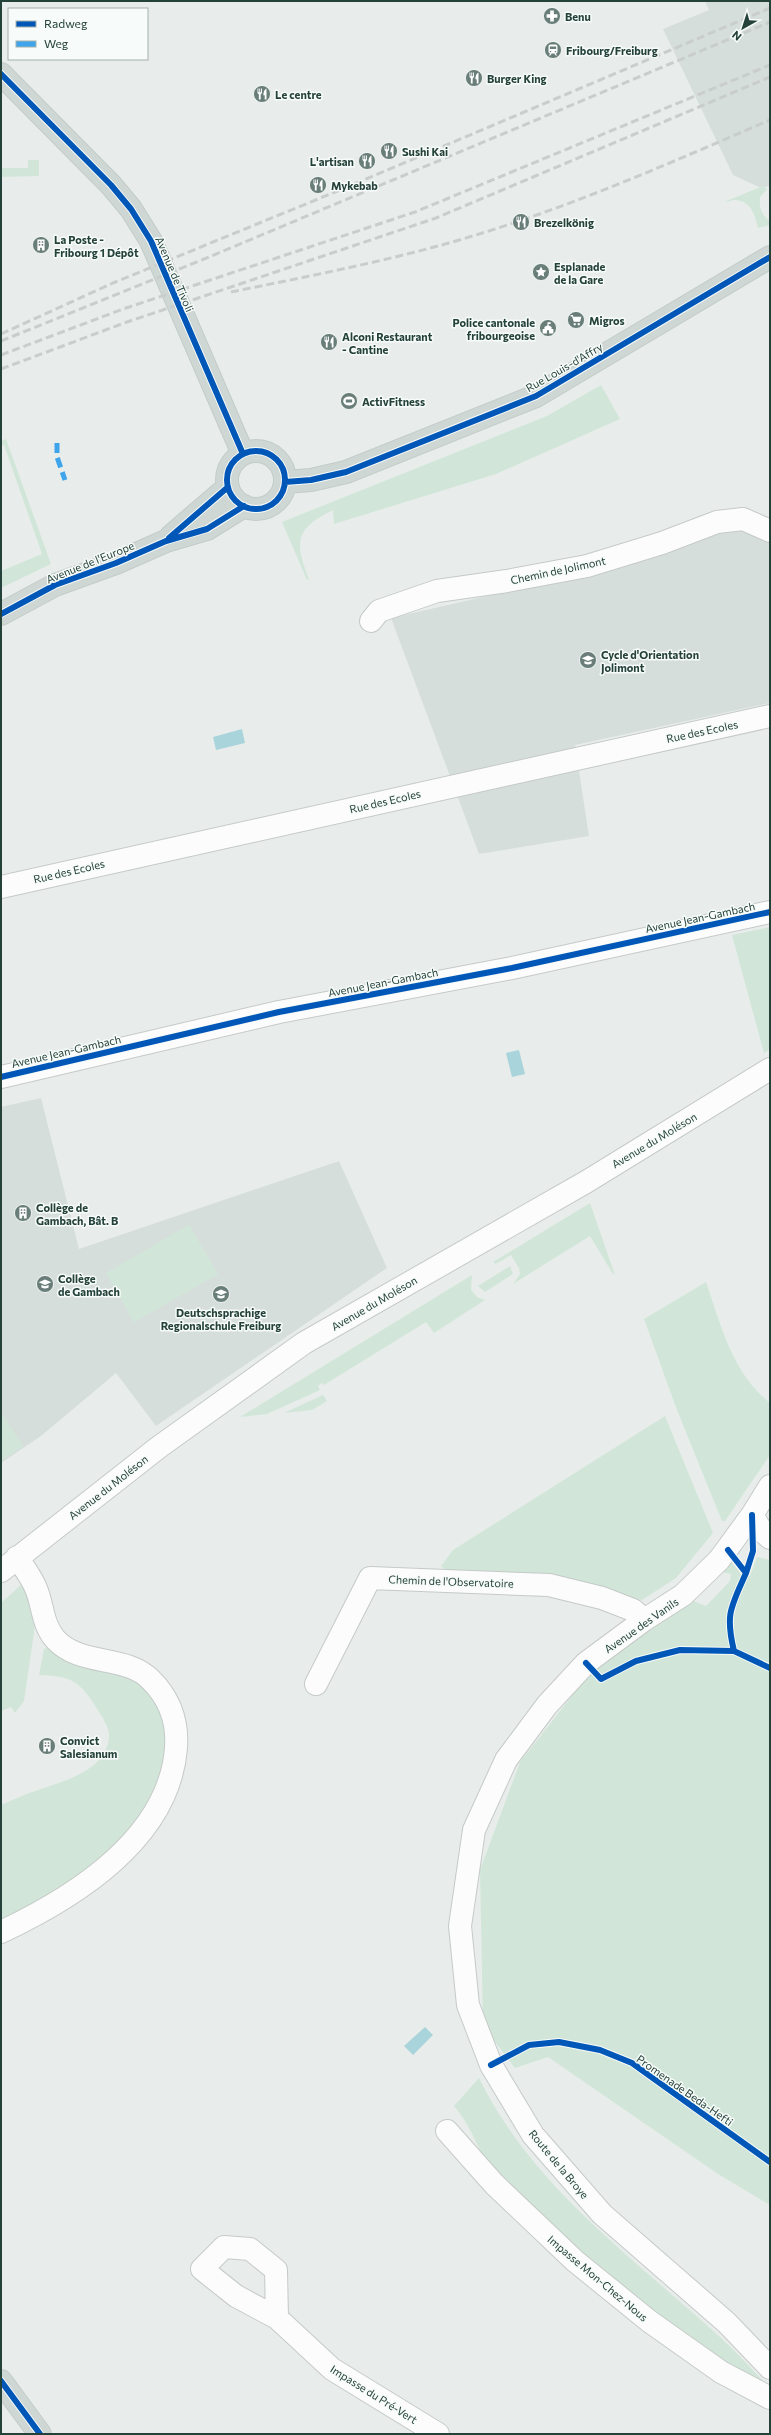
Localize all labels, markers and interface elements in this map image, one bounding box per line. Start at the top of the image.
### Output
pharmacy icon: Benu [542,6,562,26]
legend [8,8,148,60]
north arrow [723,8,763,48]
place label: Benu [565,10,591,23]
text: Radweg [44,16,88,30]
text: N [729,29,744,44]
text: Weg [44,36,69,50]
station icon: Fribourg/Freiburg [543,40,563,60]
place label: Fribourg/Freiburg [566,44,658,57]
restaurant icon: Burger King [464,68,484,88]
place label: Burger King [487,72,547,85]
restaurant icon: Le centre [252,84,272,104]
place label: Le centre [275,88,322,101]
restaurant icon: Sushi Kai [379,141,399,161]
place label: Sushi Kai [402,145,448,158]
restaurant icon: L'artisan [357,151,377,171]
place label: L'artisan [310,155,354,168]
restaurant icon: Mykebab [308,175,328,195]
place label: Mykebab [331,179,378,192]
restaurant icon: Brezelkönig [511,212,531,232]
place label: Brezelkönig [534,216,594,229]
place label: La Poste - Fribourg 1 Dépôt [54,233,139,259]
street label: Avenue de Tivoli [153,234,197,314]
building icon: La Poste - Fribourg 1 Dépôt [31,235,51,255]
place label: Esplanade de la Gare [554,260,606,286]
place icon: Esplanade de la Gare [531,262,551,282]
supermarket icon: Migros [566,310,586,330]
place label: Migros [589,314,625,327]
place label: Police cantonale fribourgeoise [453,316,535,342]
public building icon: Police cantonale fribourgeoise [538,318,558,338]
place label: Alconi Restaurant - Cantine [342,330,433,356]
restaurant icon: Alconi Restaurant - Cantine [319,332,339,352]
street label: Rue Louis-d'Affry [523,340,605,394]
sports icon: ActivFitness [339,391,359,411]
place label: ActivFitness [362,395,425,408]
street label: Avenue de l'Europe [44,538,136,586]
street label: Chemin de Jolimont [509,553,608,587]
place label: Cycle d'Orientation Jolimont [601,648,699,675]
school or university icon: Cycle d'Orientation Jolimont [578,650,598,670]
street label: Rue des Ecoles [665,717,739,745]
street label: Rue des Ecoles [348,786,422,816]
street label: Rue des Ecoles [32,856,106,886]
street label: Avenue Jean-Gambach [644,899,756,936]
street label: Avenue Jean-Gambach [327,965,439,1000]
street label: Avenue Jean-Gambach [10,1032,122,1071]
street label: Avenue du Moléson [609,1109,699,1171]
place label: Collège de Gambach, Bât. B [36,1201,118,1227]
building icon: Collège de Gambach, Bât. B [13,1203,33,1223]
place label: Collège de Gambach [58,1272,120,1298]
street label: Avenue du Moléson [329,1273,419,1333]
school or university icon: Collège de Gambach [35,1274,55,1294]
school or university icon: Deutschsprachige Regionalschule Freiburg [211,1284,231,1304]
place label: Deutschsprachige Regionalschule Freiburg [161,1306,281,1332]
street label: Avenue du Moléson [66,1452,150,1522]
street label: Chemin de l'Observatoire [388,1572,514,1590]
street label: Avenue des Vanils [601,1595,681,1655]
place label: Convict Salesianum [60,1734,118,1760]
building icon: Convict Salesianum [37,1736,57,1756]
street label: Promenade Beda-Hefti [634,2052,736,2128]
street label: Route de la Broye [526,2127,592,2201]
street label: Impasse Mon-Chez-Nous [545,2232,651,2324]
street label: Impasse du Pré-Vert [328,2362,420,2426]

